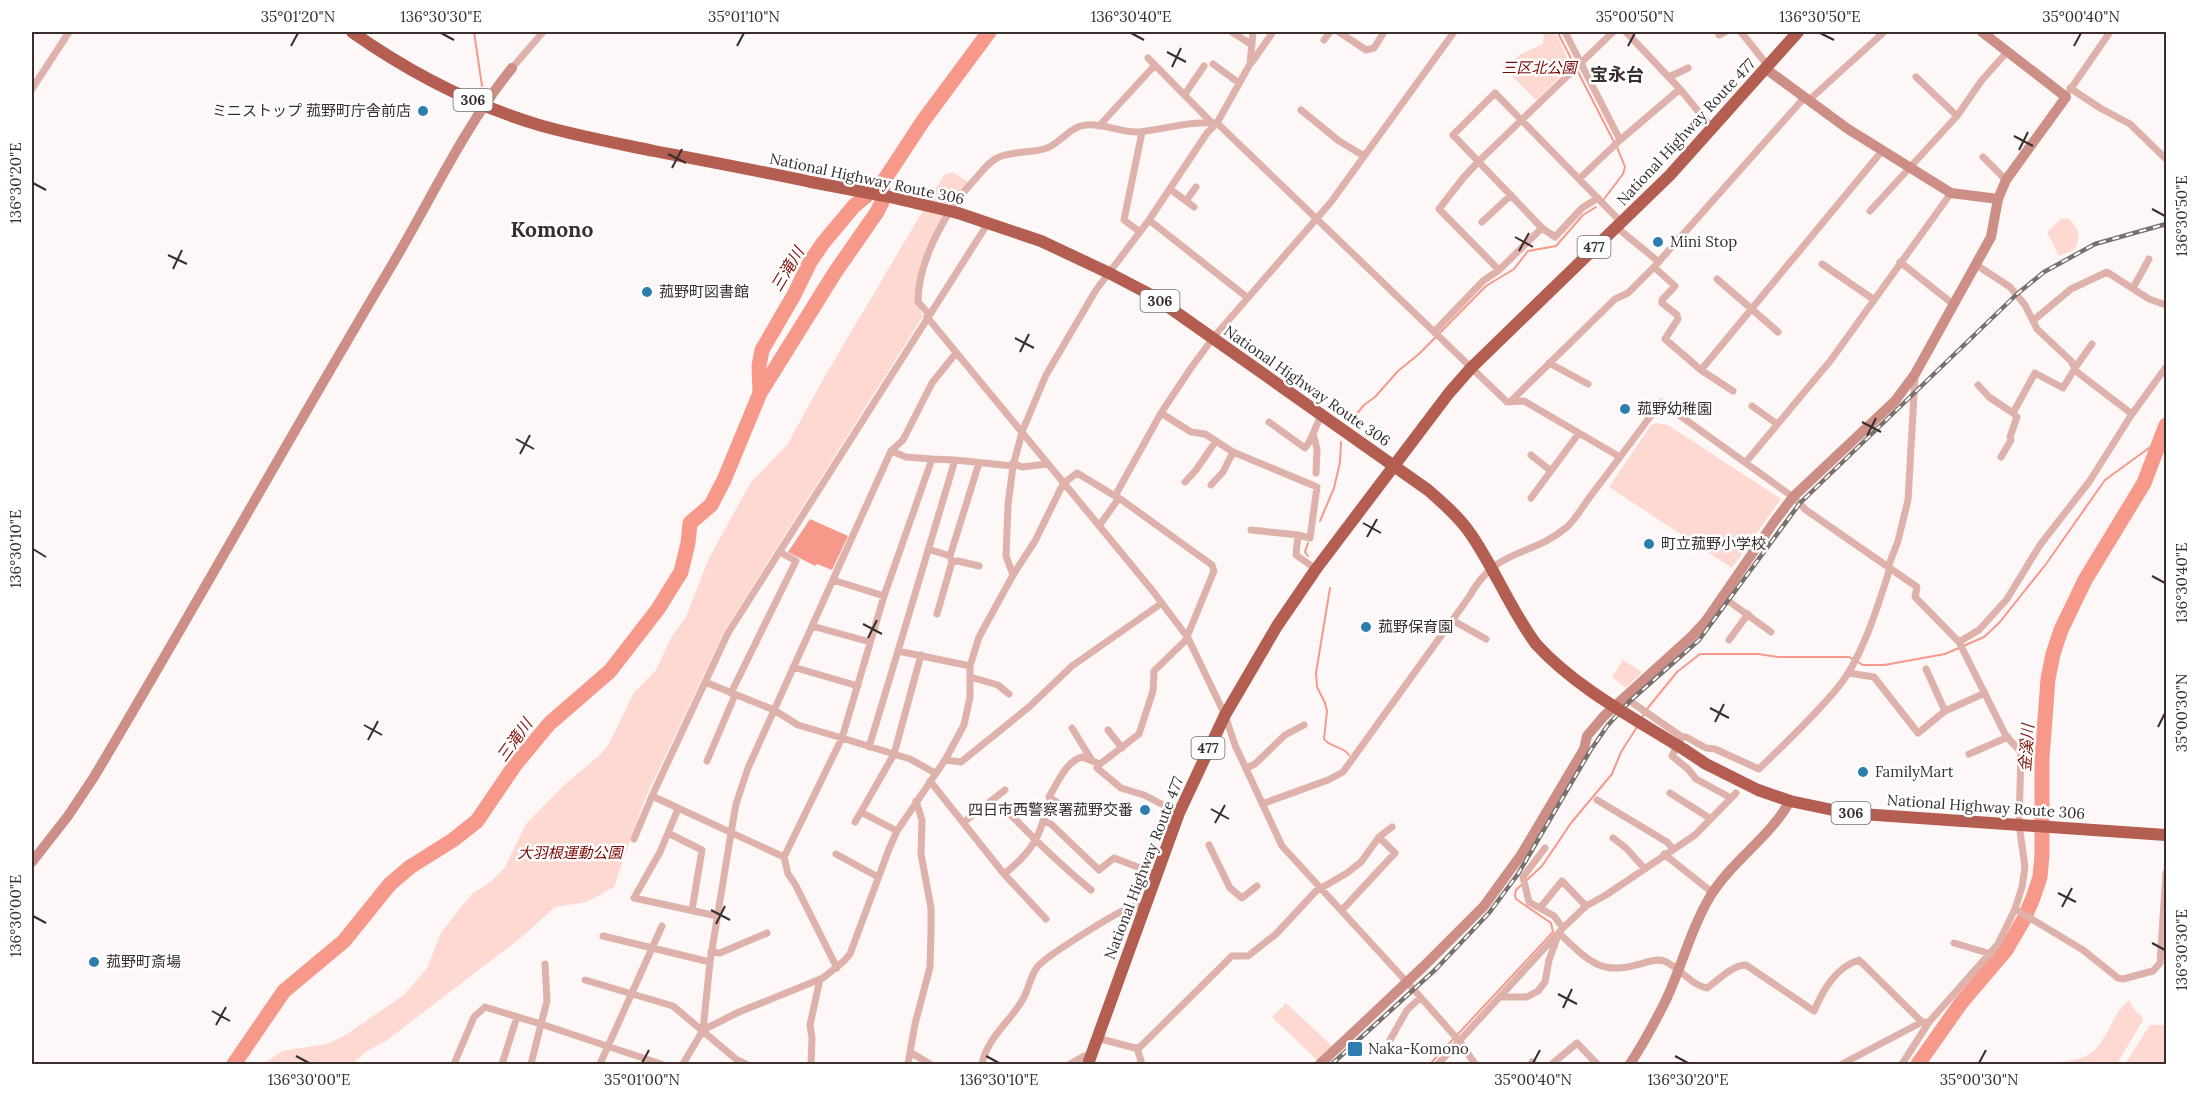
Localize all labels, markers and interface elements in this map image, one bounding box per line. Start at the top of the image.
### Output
text: 35°01'20"N [261,7,335,26]
text: 136°30'30"E [400,7,482,26]
text: 35°01'10"N [708,7,780,26]
text: 136°30'40"E [1091,7,1171,26]
text: 35°00'50"N [1596,7,1674,26]
text: 136°30'50"E [1779,7,1861,26]
text: 35°00'40"N [2042,7,2120,26]
street label: National Highway Route 477 [1612,54,1759,209]
park label: 三区北公園 [1501,58,1578,77]
district label: 宝永台 [1590,63,1644,86]
road number: 306 [454,89,492,111]
place label: ミニストップ 菰野町庁舎前店 [212,101,411,120]
marker: ミニストップ 菰野町庁舎前店 [416,104,430,118]
text: 136°30'20"E [6,142,25,224]
street label: National Highway Route 306 [768,149,966,208]
text: 136°30'50"E [2172,175,2191,257]
district label: Komono [511,216,593,243]
place label: Mini Stop [1670,232,1737,251]
marker: Mini Stop [1651,235,1665,249]
road number: 477 [1578,236,1610,258]
water label: 三滝川 [766,242,809,295]
place label: 菰野町図書館 [659,282,749,301]
marker: 菰野町図書館 [640,285,654,299]
road number: 306 [1140,290,1180,312]
street label: National Highway Route 306 [1220,321,1394,450]
place label: 菰野幼稚園 [1637,399,1712,418]
marker: 菰野幼稚園 [1618,402,1632,416]
text: 136°30'10"E [6,510,25,588]
place label: 町立菰野小学校 [1661,534,1766,553]
marker: 町立菰野小学校 [1642,537,1656,551]
text: 136°30'40"E [2172,543,2191,623]
place label: 菰野保育園 [1378,617,1453,636]
marker: 菰野保育園 [1359,620,1373,634]
text: 35°00'30"N [2172,674,2191,752]
water label: 三滝川 [492,713,537,765]
water label: 金溪川 [2014,721,2038,773]
road number: 477 [1192,737,1224,759]
place label: FamilyMart [1875,762,1954,781]
marker: FamilyMart [1856,765,1870,779]
street label: National Highway Route 477 [1100,774,1187,962]
street label: National Highway Route 306 [1886,790,2086,823]
place label: 四日市西警察署菰野交番 [968,800,1133,819]
road number: 306 [1832,802,1870,824]
marker: 四日市西警察署菰野交番 [1138,803,1152,817]
park label: 大羽根運動公園 [517,843,624,862]
text: 136°30'00"E [6,875,25,957]
text: 136°30'30"E [2172,909,2191,991]
place label: 菰野町斎場 [106,952,181,971]
marker: 菰野町斎場 [87,955,101,969]
place label: Naka-Komono [1368,1039,1469,1058]
marker: Naka-Komono [1346,1040,1364,1058]
text: 136°30'00"E [268,1070,350,1089]
text: 35°01'00"N [604,1070,680,1089]
text: 136°30'10"E [960,1070,1038,1089]
text: 35°00'40"N [1494,1070,1572,1089]
text: 136°30'20"E [1647,1070,1729,1089]
text: 35°00'30"N [1940,1070,2018,1089]

